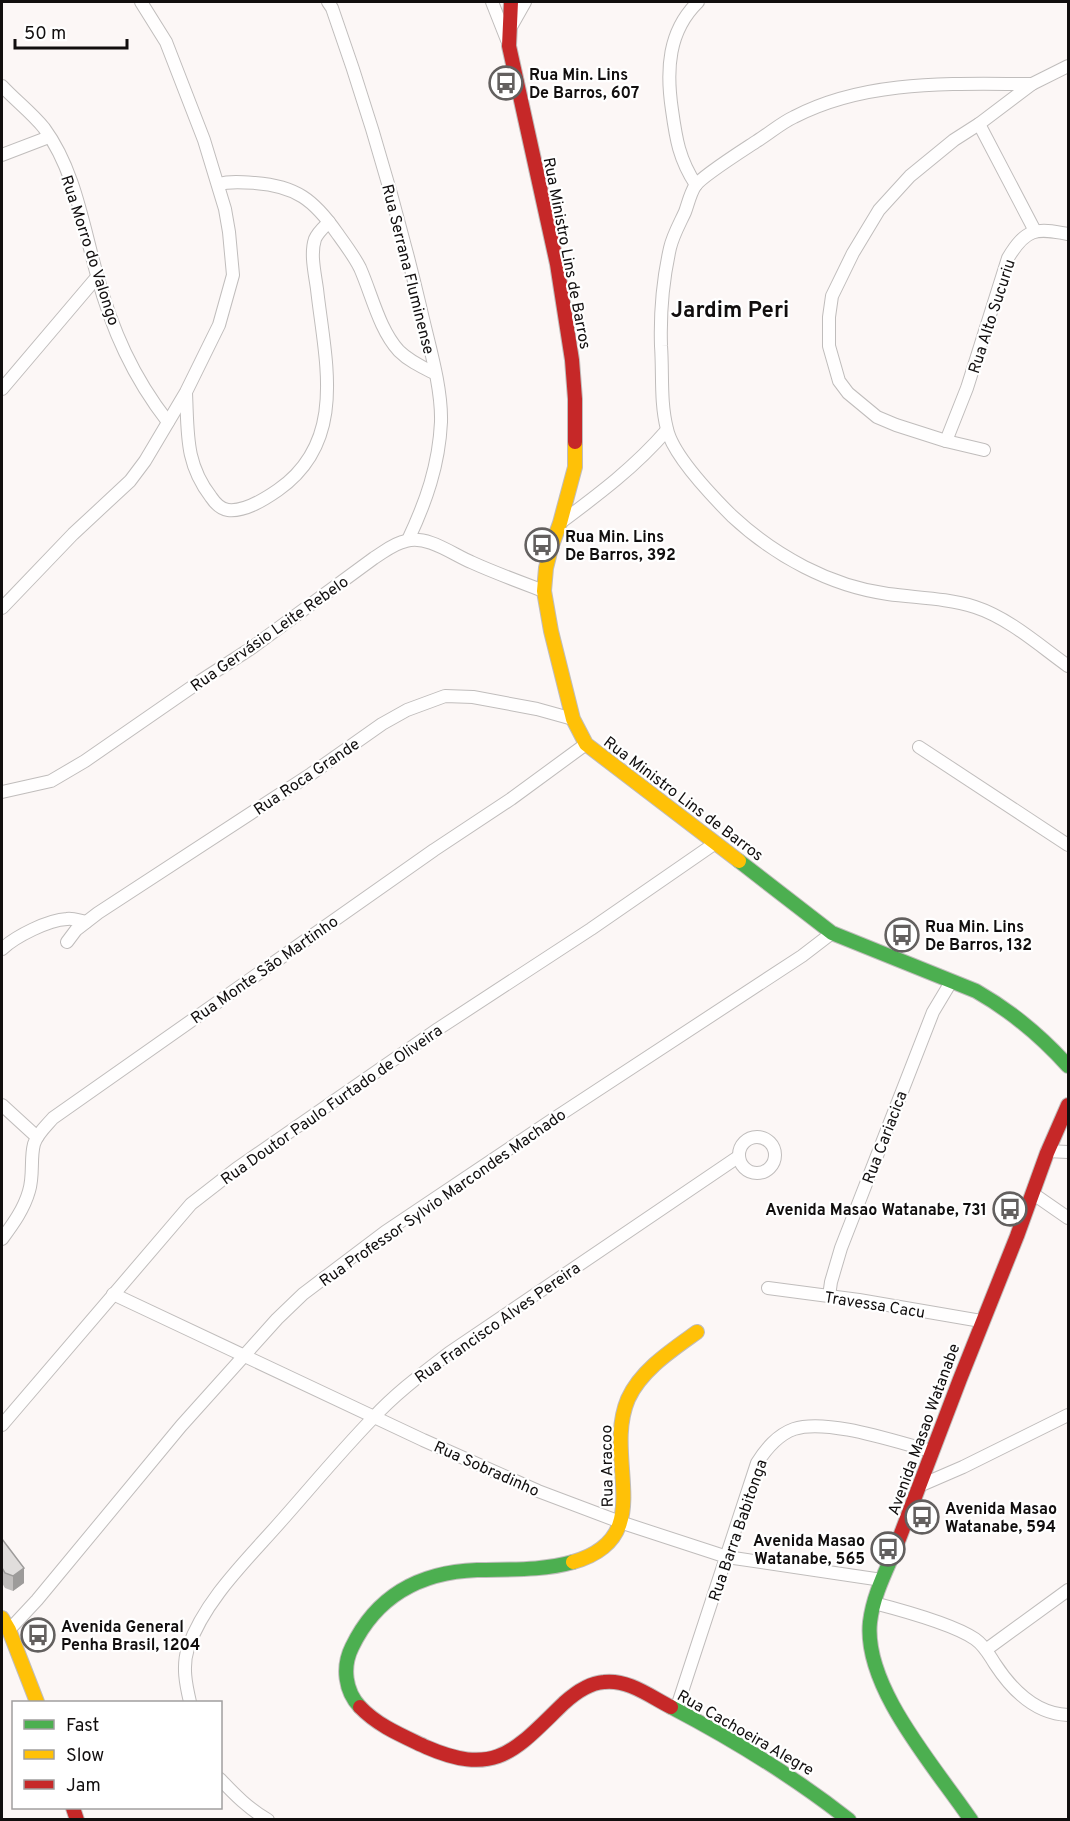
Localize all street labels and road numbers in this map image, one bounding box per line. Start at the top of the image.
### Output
street label: Rua Ministro Lins de Barros [538,156,594,351]
street label: Rua Morro do Valongo [55,173,123,328]
street label: Rua Serrana Fluminense [376,182,438,357]
street label: Rua Alto Sucuriu [965,257,1021,376]
street label: Rua Gervásio Leite Rebelo [187,572,353,697]
street label: Rua Ministro Lins de Barros [599,733,767,866]
street label: Rua Roca Grande [250,735,364,820]
street label: Rua Monte São Martinho [187,912,343,1029]
street label: Rua Doutor Paulo Furtado de Oliveira [218,1021,447,1190]
street label: Rua Cariacica [859,1088,913,1187]
street label: Rua Professor Sylvio Marcondes Machado [316,1105,570,1292]
street label: Rua Francisco Alves Pereira [412,1259,585,1388]
street label: Travessa Cacu [823,1288,926,1324]
street label: Avenida Masao Watanabe [884,1341,965,1518]
street label: Rua Aracoo [597,1424,619,1508]
street label: Rua Sobradinho [430,1438,542,1502]
street label: Rua Barra Babitonga [705,1457,773,1604]
street label: Rua Cachoeira Alegre [673,1686,817,1781]

